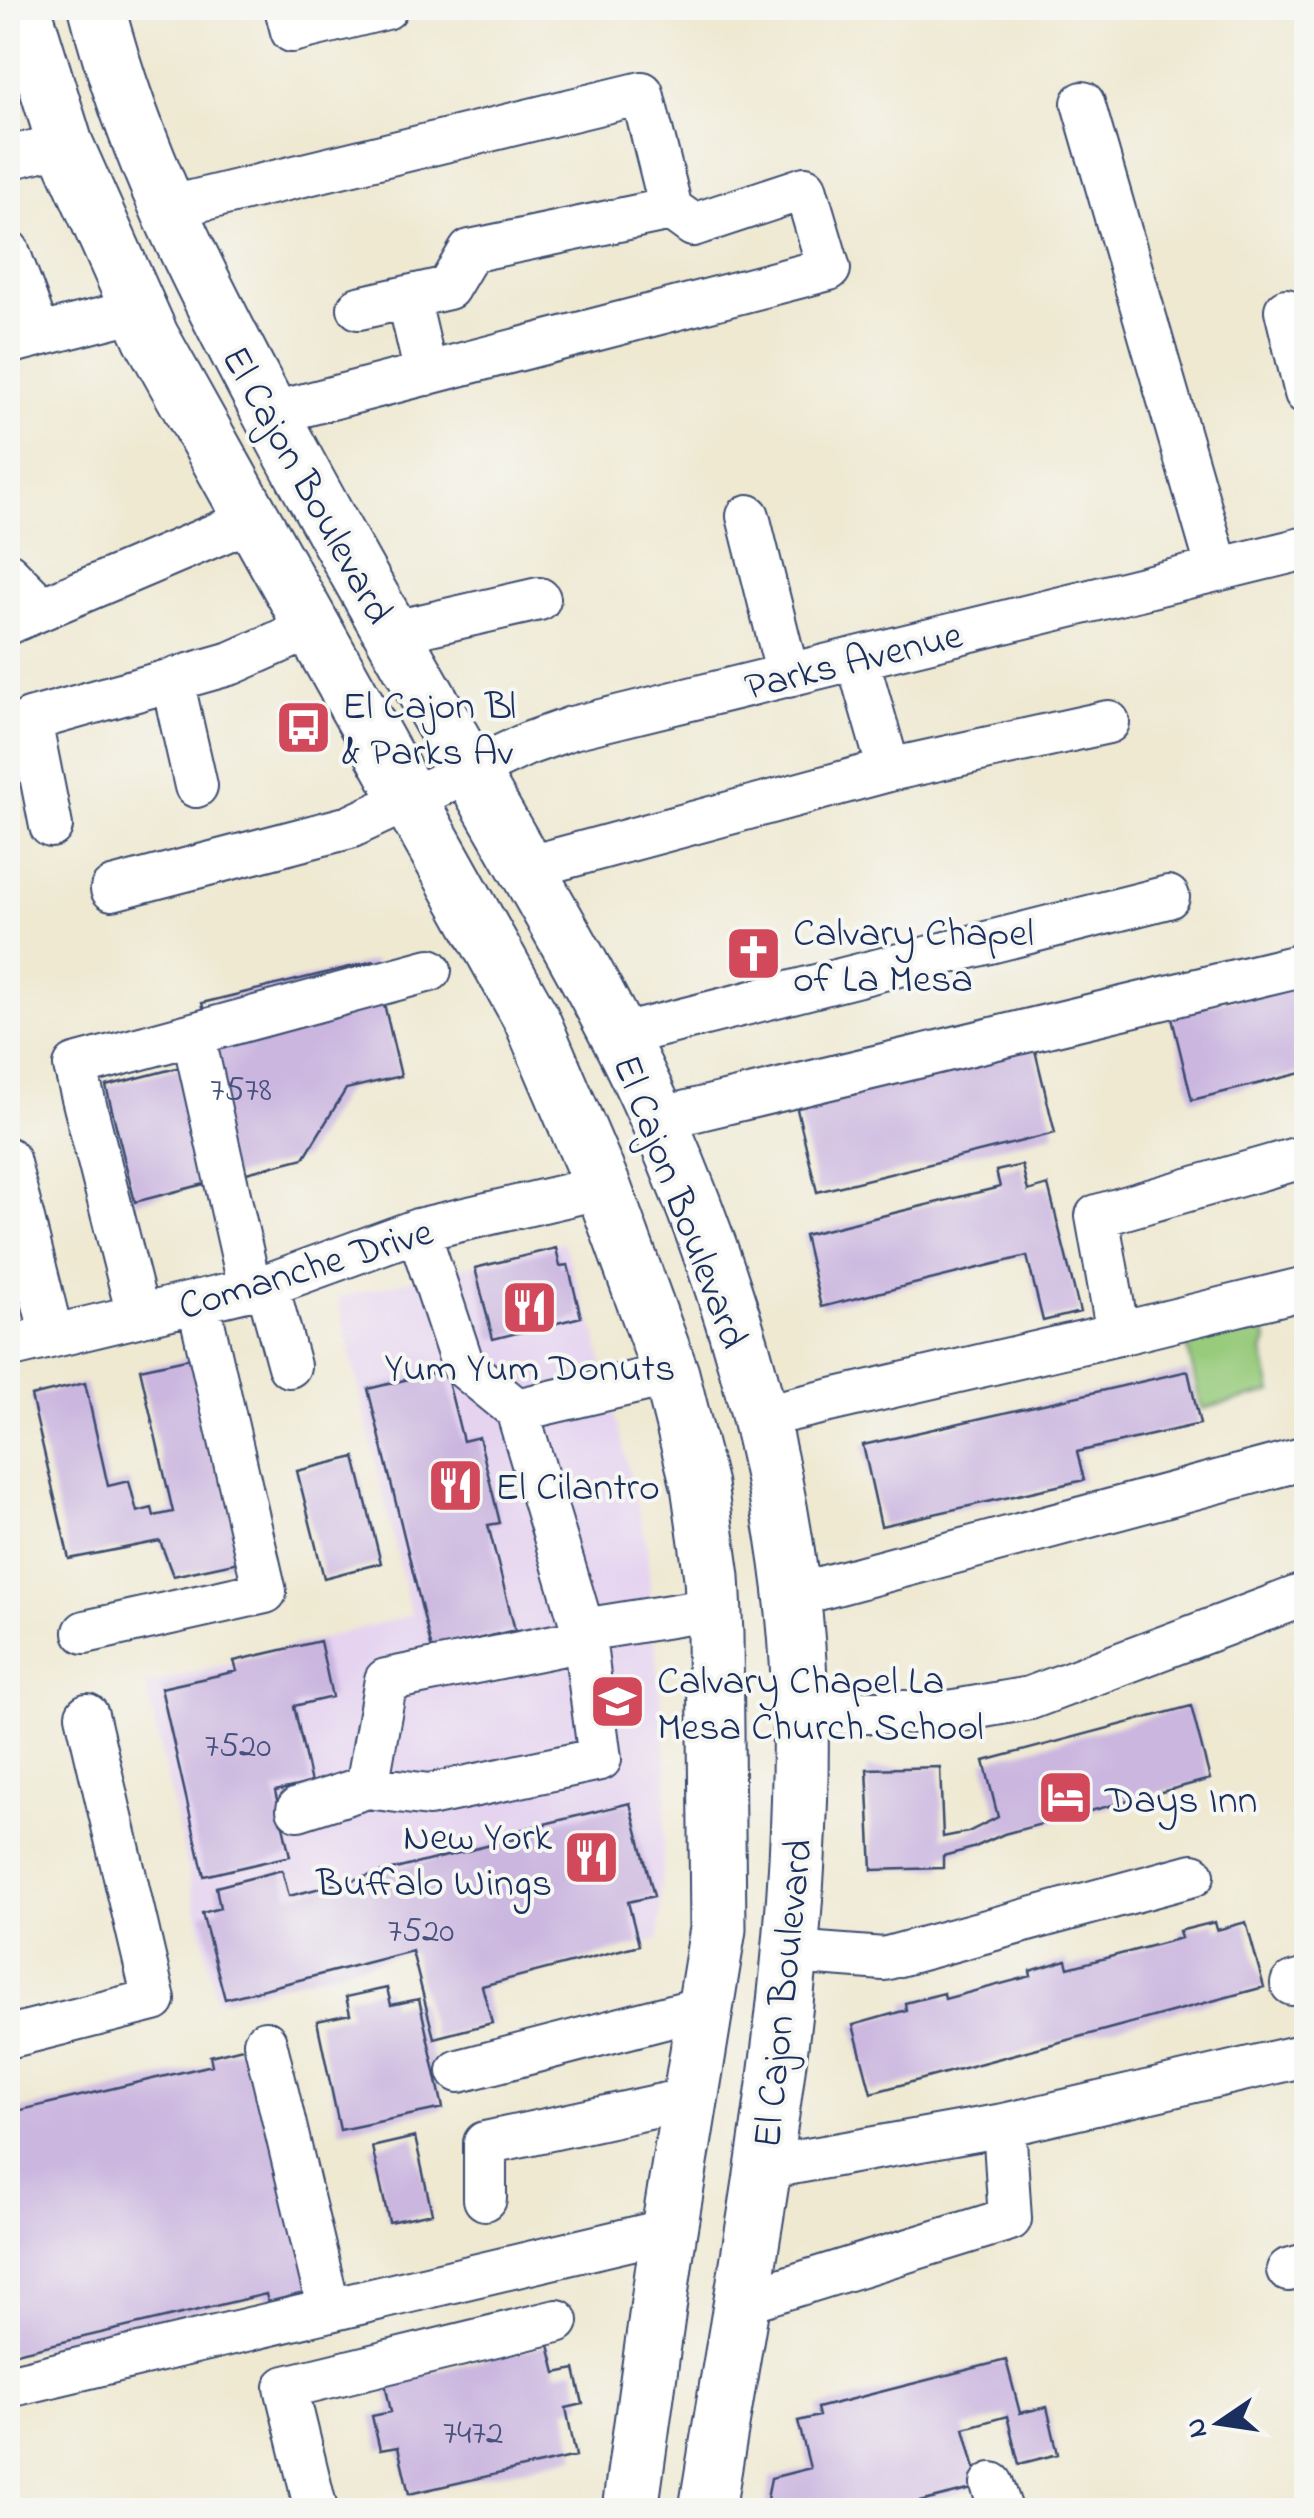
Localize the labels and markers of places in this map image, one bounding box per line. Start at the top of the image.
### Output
place label: El Cajon Bl & Parks Av [342,679,516,784]
bus stop icon: El Cajon Bl & Parks Av [273,697,333,757]
place label: Calvary Chapel of La Mesa [793,906,1034,1011]
church icon: Calvary Chapel of La Mesa [724,924,784,984]
restaurant icon: Yum Yum Donuts [500,1277,560,1337]
place label: Yum Yum Donuts [385,1341,675,1400]
restaurant icon: El Cilantro [426,1455,486,1515]
place label: El Cilantro [495,1460,660,1519]
place label: Calvary Chapel La Mesa Church School [657,1654,984,1759]
school or university icon: Calvary Chapel La Mesa Church School [588,1672,648,1732]
hotel icon: Days Inn [1036,1768,1096,1828]
place label: Days Inn [1104,1773,1257,1832]
place label: New York Buffalo Wings [315,1810,552,1915]
restaurant icon: New York Buffalo Wings [561,1828,621,1888]

